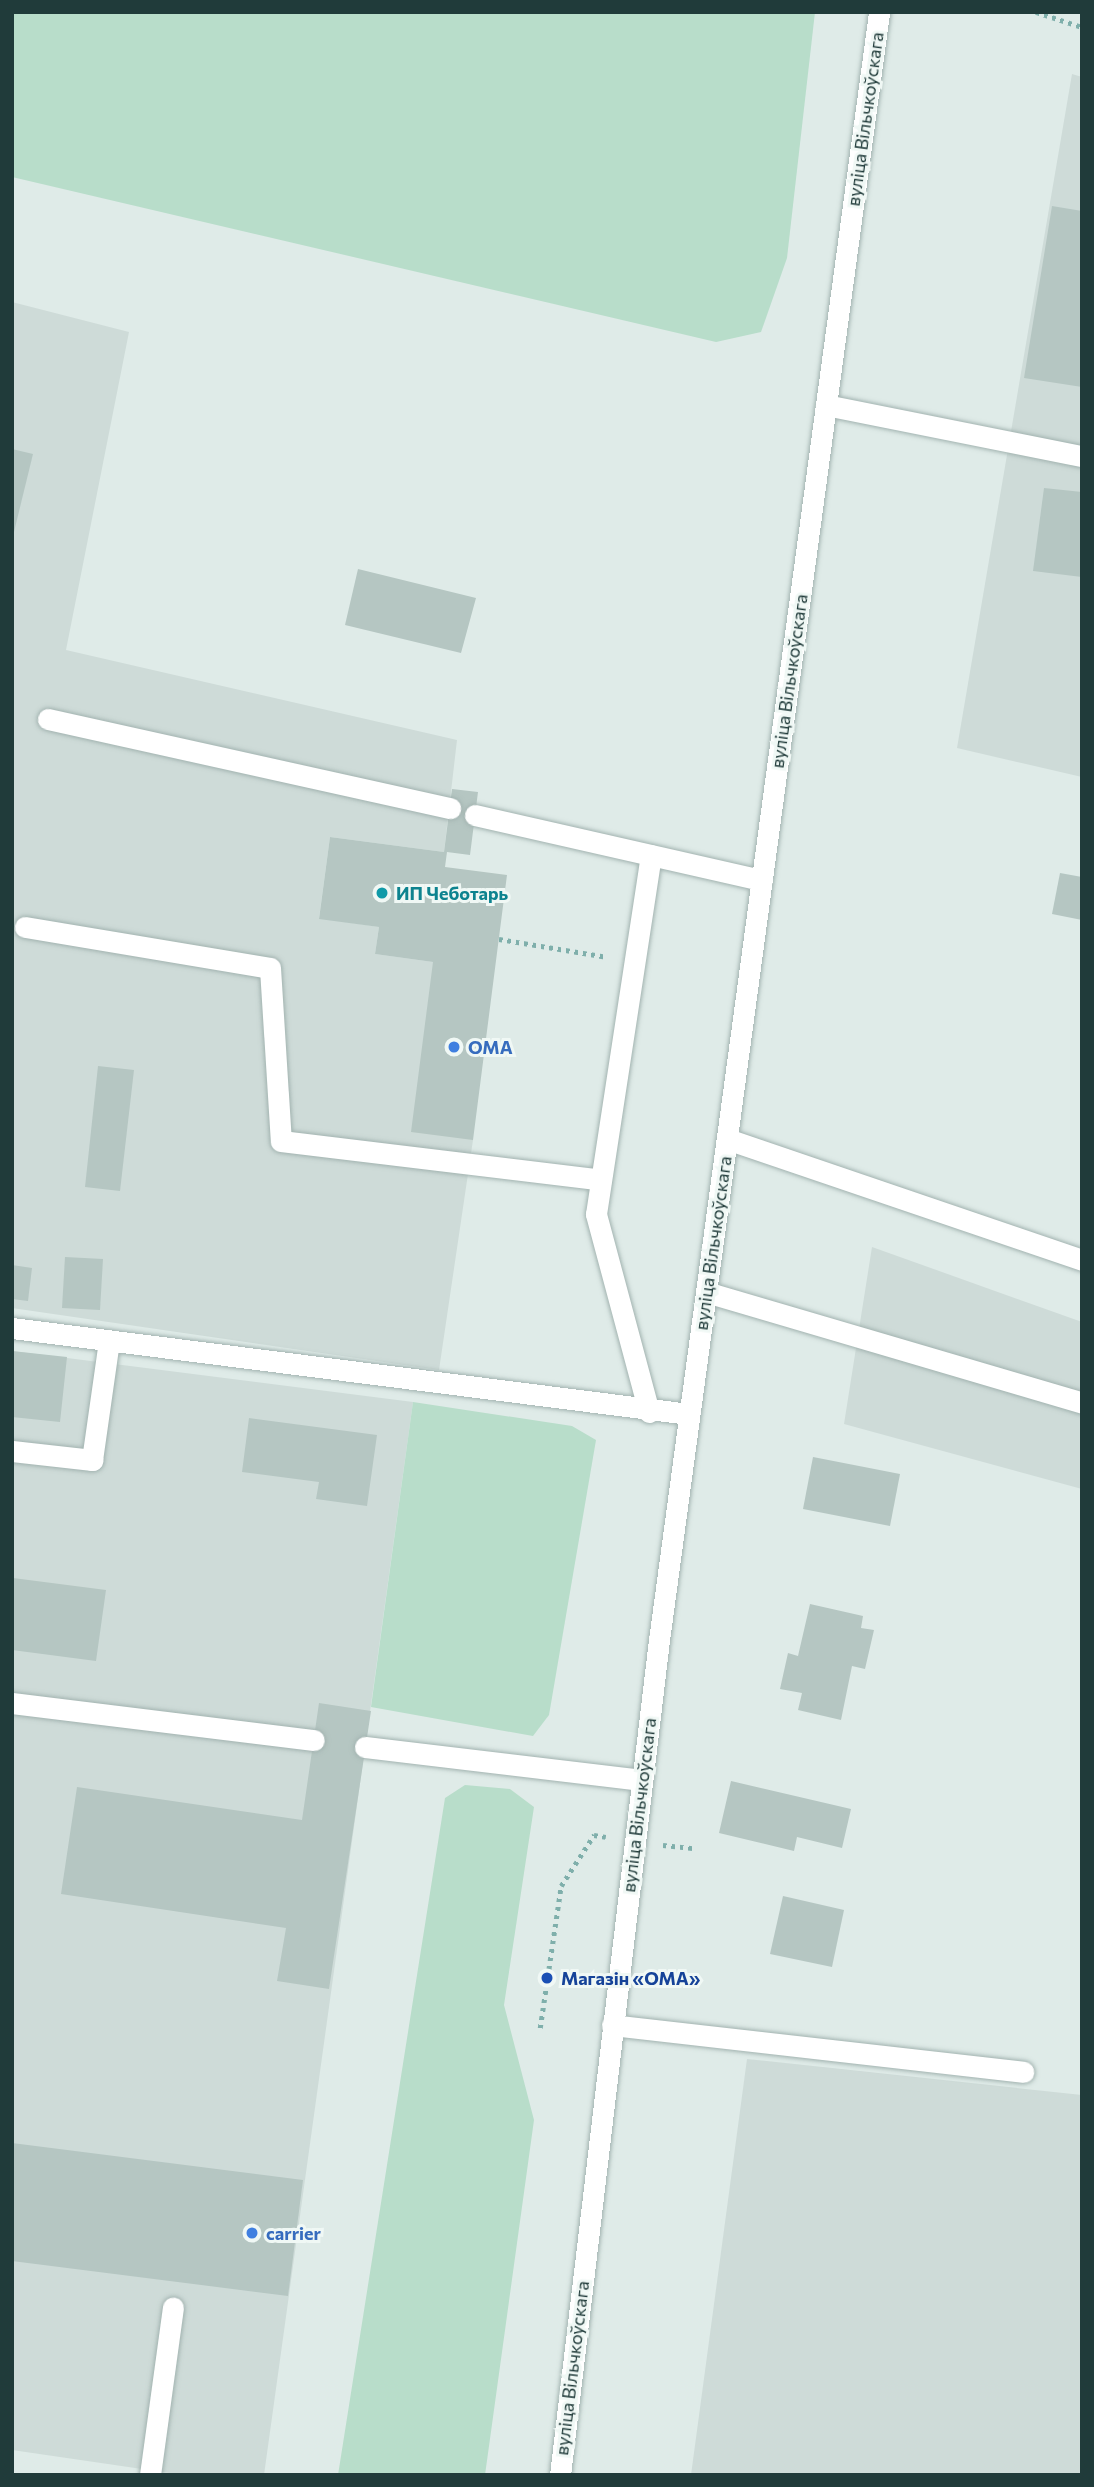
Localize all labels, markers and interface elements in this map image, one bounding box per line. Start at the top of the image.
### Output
street label: вуліца Вільчкоўскага [842,31,888,207]
street label: вуліца Вільчкоўскага [766,593,812,769]
place label: ИП Чеботарь [396,882,508,904]
marker: ИП Чеботарь [374,885,390,901]
place label: ОМА [468,1036,513,1058]
marker: ОМА [446,1039,462,1055]
street label: вуліца Вільчкоўскага [690,1155,736,1331]
street label: вуліца Вільчкоўскага [618,1717,660,1893]
place label: Магазін «ОМА» [561,1967,700,1989]
marker: Магазін «ОМА» [539,1970,555,1986]
place label: carrier [266,2222,321,2244]
marker: carrier [244,2225,260,2241]
street label: вуліца Вільчкоўскага [551,2280,593,2456]

